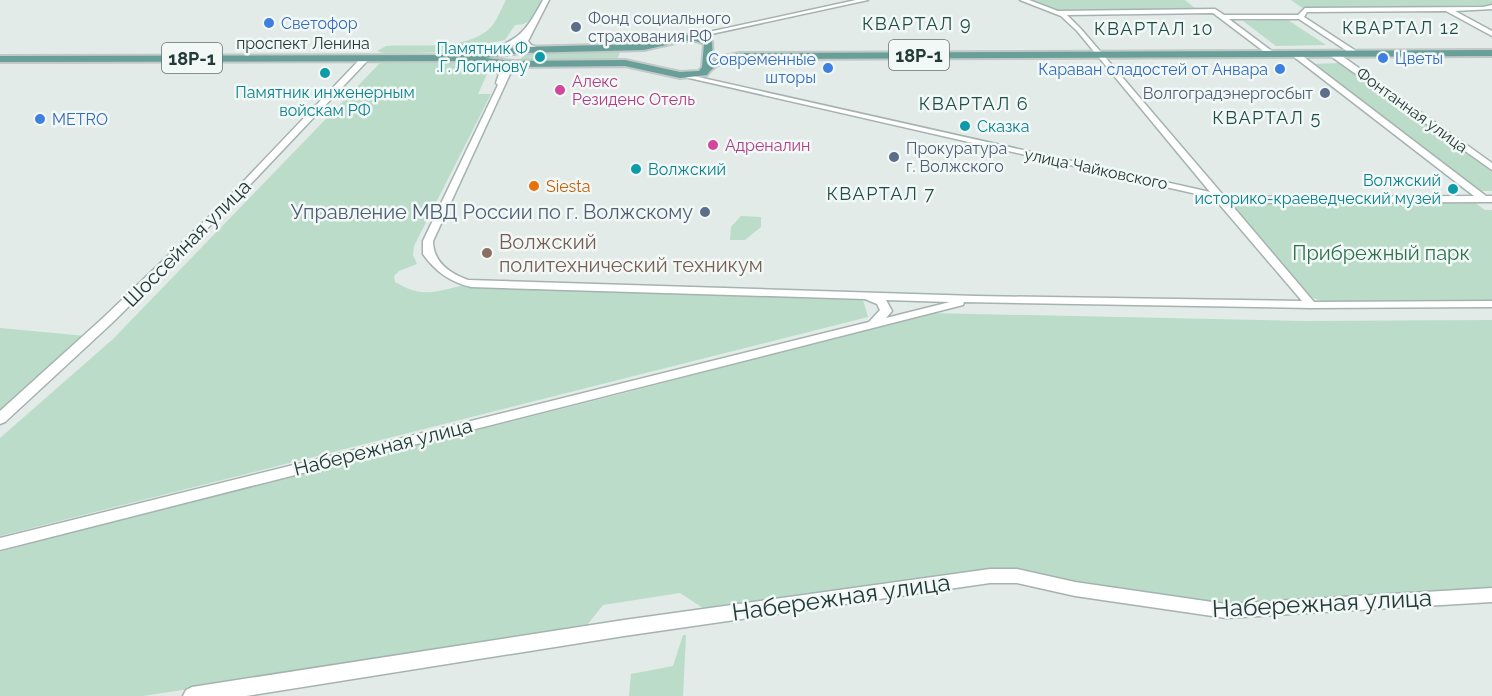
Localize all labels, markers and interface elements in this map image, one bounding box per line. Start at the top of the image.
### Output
place label: Фонд социального страхования РФ [588,9,731,46]
district label: КВАРТАЛ 9 [862,13,972,34]
place label: Светофор [281,14,358,33]
marker: Светофор [262,16,276,30]
district label: КВАРТАЛ 12 [1342,17,1460,38]
district label: КВАРТАЛ 10 [1094,18,1214,39]
marker: Фонд социального страхования РФ [569,20,583,34]
street label: проспект Ленина [236,34,370,53]
place label: Памятник Ф .Г. Логинову [436,39,528,76]
road number: 18Р-1 [889,40,949,70]
road number: 18Р-1 [162,43,222,73]
place label: Цветы [1395,49,1443,68]
marker: Памятник Ф .Г. Логинову [533,50,547,64]
place label: Современные шторы [708,50,816,87]
marker: Цветы [1376,51,1390,65]
place label: Караван сладостей от Анвара [1038,60,1268,79]
marker: Современные шторы [821,61,835,75]
marker: Караван сладостей от Анвара [1273,62,1287,76]
street label: Фонтанная улица [1353,63,1471,157]
marker: Памятник инженерным войскам РФ [318,66,332,80]
place label: Алекс Резиденс Отель [572,72,695,109]
place label: Памятник инженерным войскам РФ [235,83,415,120]
marker: Алекс Резиденс Отель [553,83,567,97]
place label: Волгоградэнергосбыт [1143,84,1313,103]
marker: Волгоградэнергосбыт [1318,86,1332,100]
district label: КВАРТАЛ 6 [919,93,1029,114]
district label: КВАРТАЛ 5 [1212,107,1322,128]
place label: METRO [52,110,108,129]
marker: METRO [33,112,47,126]
place label: Сказка [977,117,1029,136]
marker: Сказка [958,119,972,133]
place label: Адреналин [725,136,810,155]
marker: Адреналин [706,138,720,152]
place label: Прокуратура г. Волжского [906,139,1007,176]
street label: улица Чайковского [1023,145,1169,193]
marker: Прокуратура г. Волжского [887,150,901,164]
place label: Волжский [648,160,726,179]
marker: Волжский [629,162,643,176]
place label: Волжский историко-краеведческий музей [1195,171,1441,208]
street label: Шоссейная улица [118,174,256,312]
place label: Siesta [546,177,590,196]
marker: Siesta [527,179,541,193]
marker: Волжский историко-краеведческий музей [1446,182,1460,196]
district label: КВАРТАЛ 7 [826,183,936,204]
place label: Управление МВД России по г. Волжскому [291,200,693,224]
marker: Управление МВД России по г. Волжскому [698,205,712,219]
place label: Волжский политехнический техникум [499,230,763,277]
park label: Прибрежный парк [1292,241,1470,265]
marker: Волжский политехнический техникум [480,246,494,260]
street label: Набережная улица [291,413,475,481]
street label: Набережная улица [730,567,952,627]
street label: Набережная улица [1211,583,1433,623]

